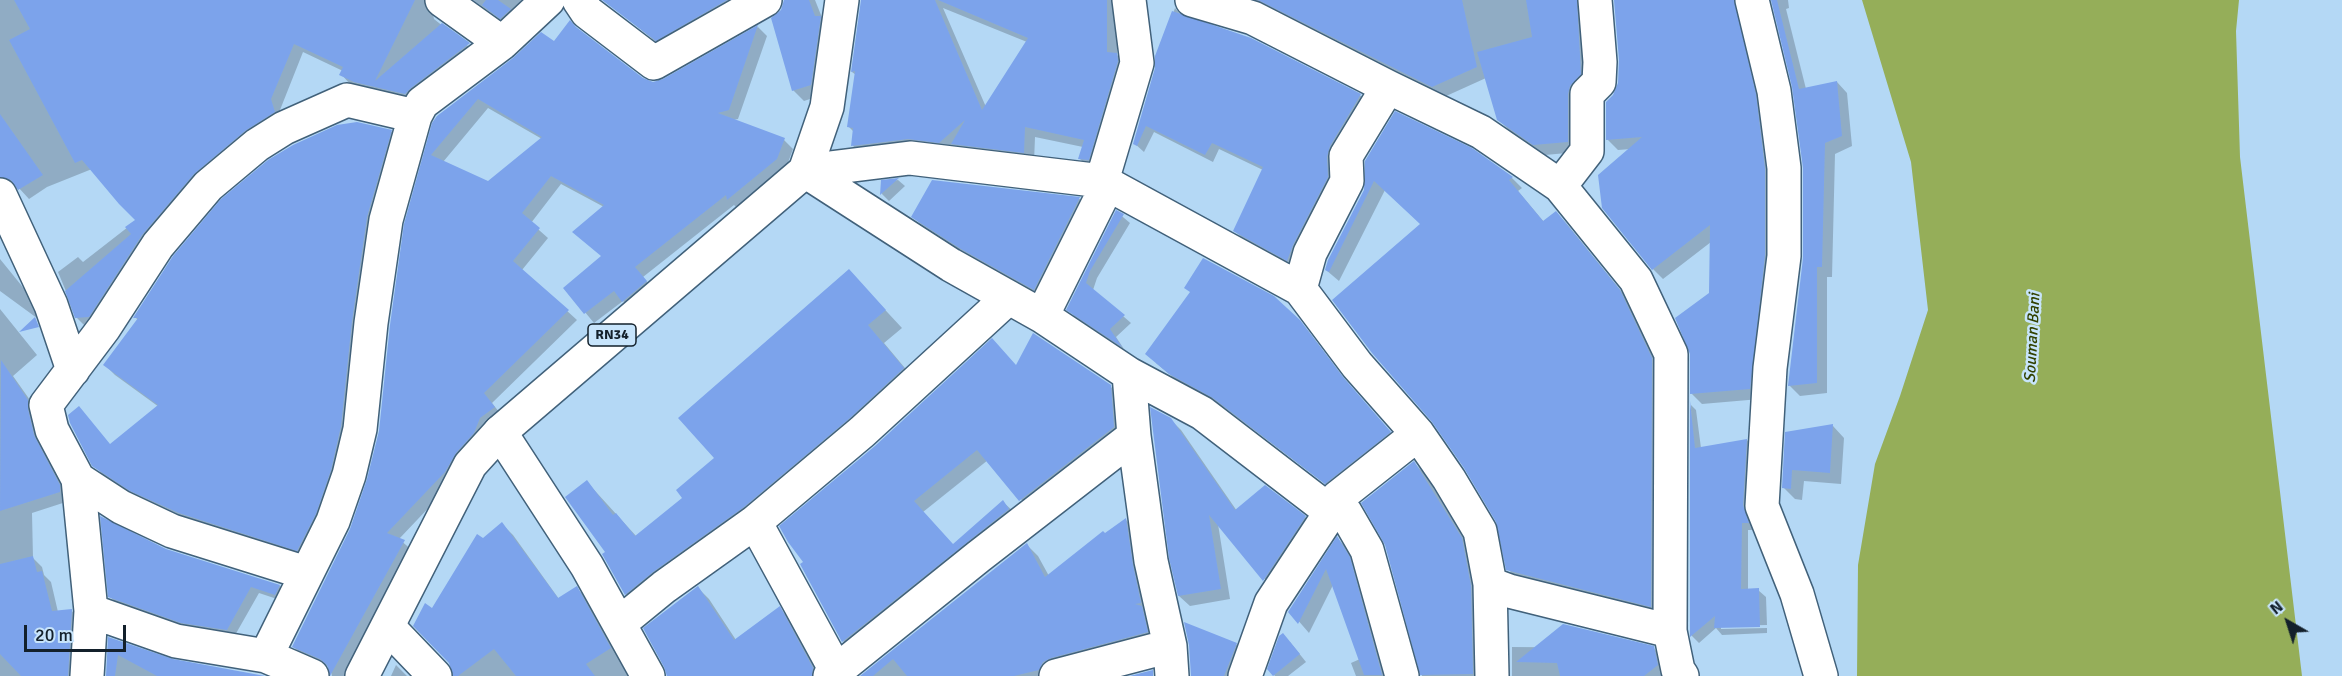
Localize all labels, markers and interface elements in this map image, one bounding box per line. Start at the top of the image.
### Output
water label: Souman Bani [2021,293,2045,383]
road number: RN34 [588,324,636,346]
north arrow [2258,592,2318,652]
text: N [2266,597,2287,619]
scale bar [27,613,129,651]
text: 20 m [35,624,73,646]

